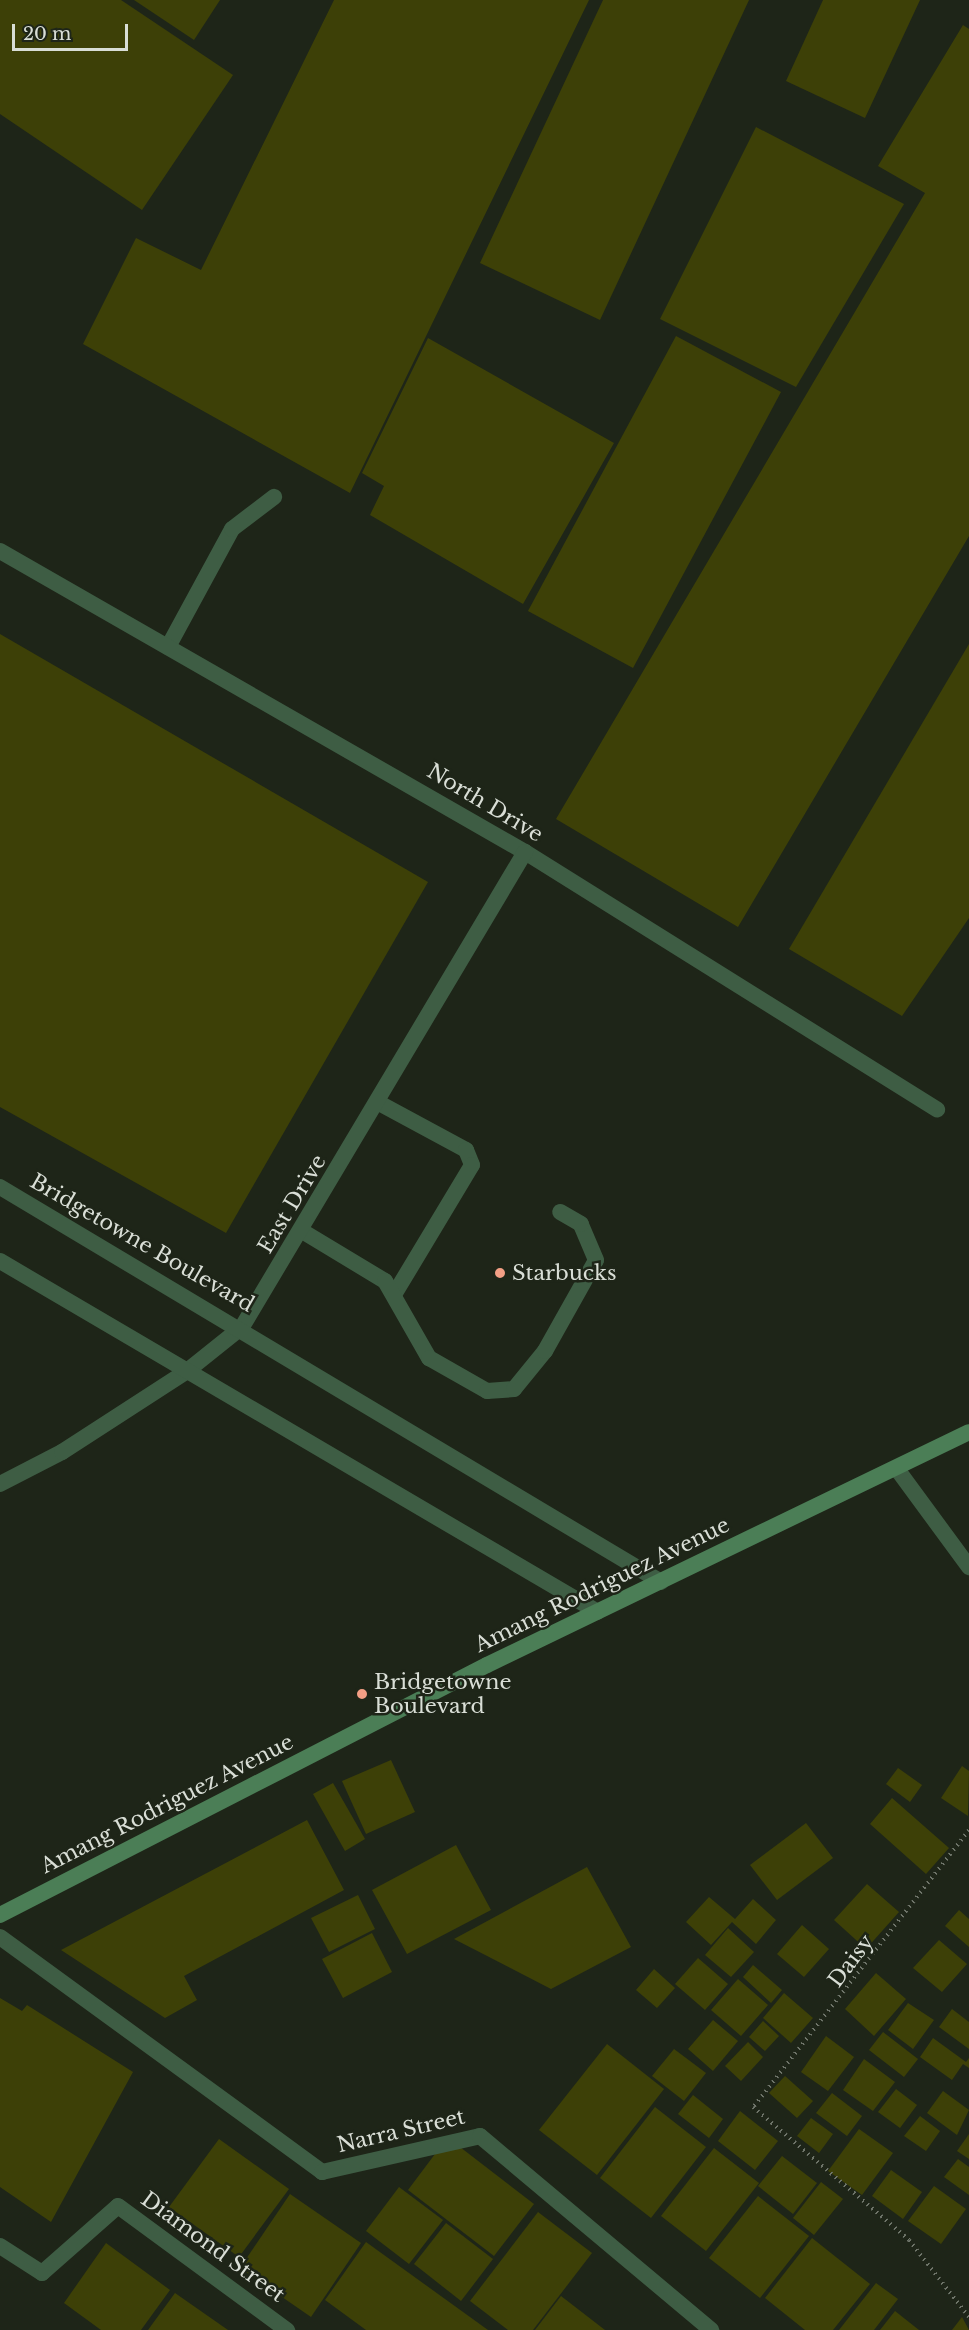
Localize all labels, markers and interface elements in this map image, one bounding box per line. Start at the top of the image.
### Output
scale bar [15,12,130,50]
text: 20 m [23,23,71,45]
street label: North Drive [423,759,547,847]
street label: East Drive [253,1150,331,1258]
street label: Bridgetowne Boulevard [26,1169,258,1317]
place label: Starbucks [512,1260,617,1286]
marker: Starbucks [493,1266,507,1280]
street label: Amang Rodriguez Avenue [470,1512,734,1658]
place label: Bridgetowne Boulevard [374,1669,512,1719]
marker: Bridgetowne Boulevard [355,1687,369,1701]
street label: Amang Rodriguez Avenue [36,1729,298,1879]
street label: Daisy [823,1929,879,1993]
street label: Narra Street [335,2104,467,2158]
street label: Diamond Street [136,2186,290,2308]

